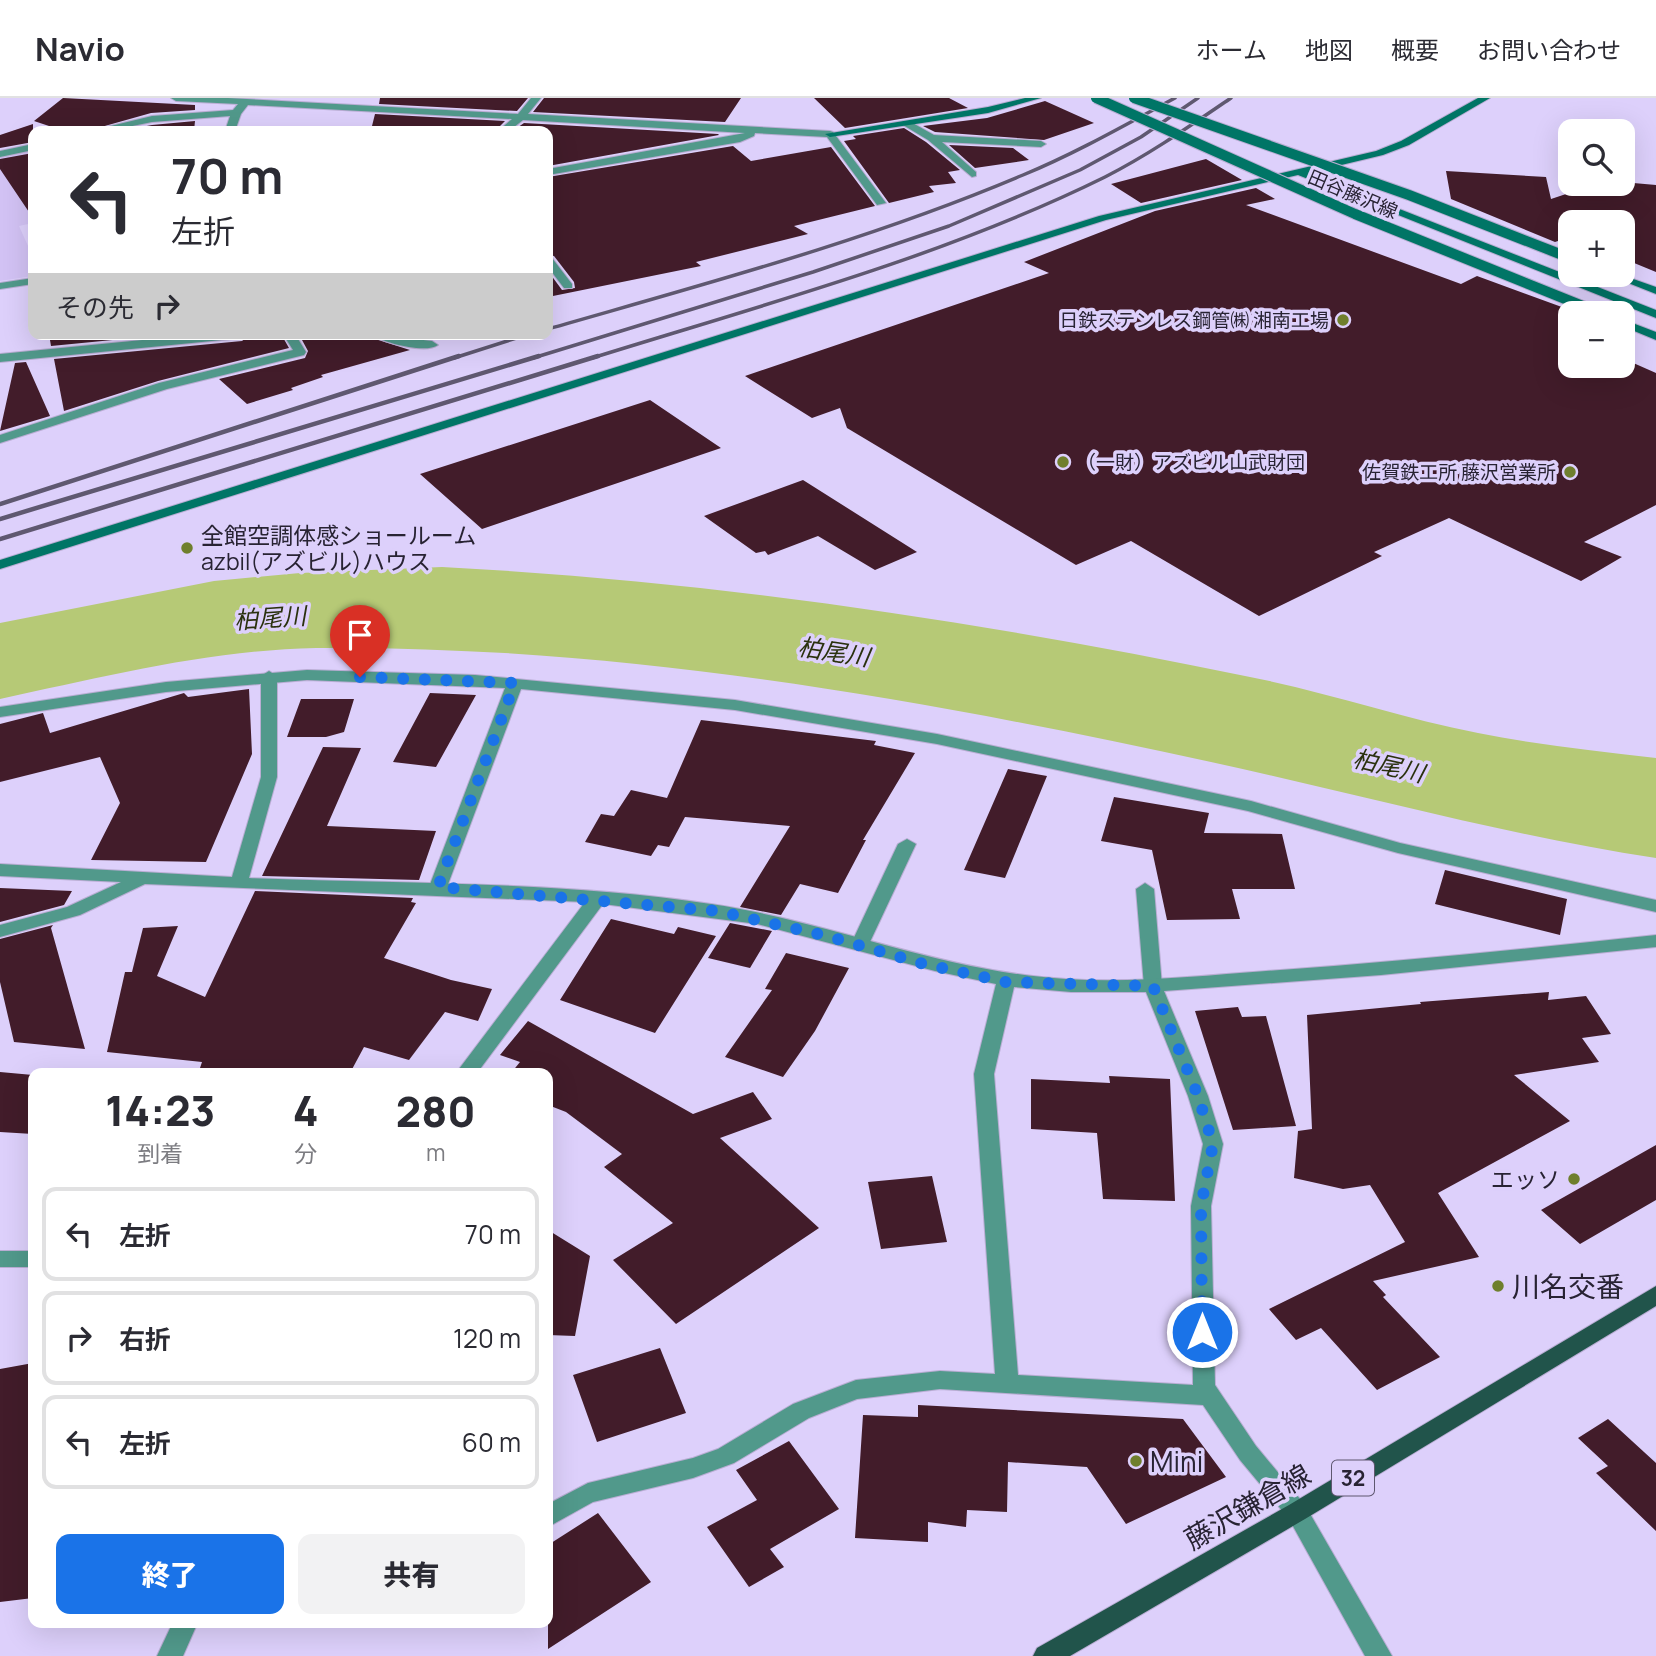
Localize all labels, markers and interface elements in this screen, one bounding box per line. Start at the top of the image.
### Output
text: Navio [35,26,125,71]
text: ホーム [1196,33,1267,66]
text: 地図 [1305,33,1353,66]
text: 概要 [1391,33,1439,66]
text: お問い合わせ [1477,33,1621,66]
map controls [1558,119,1635,378]
button: search [1558,119,1635,196]
text: 70 m [171,142,283,209]
icon: left [56,154,147,245]
street label: 田谷藤沢線 [1304,163,1402,225]
text: 左折 [171,209,235,253]
button: + [1558,210,1635,287]
icon: right [148,287,186,325]
text: その先 [56,289,134,325]
button: − [1558,301,1635,378]
place label: 日鉄ステンレス鋼管㈱ 湘南工場 [1059,307,1329,333]
marker: 日鉄ステンレス鋼管㈱ 湘南工場 [1335,312,1351,328]
place label: （一財）アズビル山武財団 [1077,449,1305,475]
marker: （一財）アズビル山武財団 [1055,454,1071,470]
place label: 佐賀鉄工所 藤沢営業所 [1362,459,1556,485]
marker: 佐賀鉄工所 藤沢営業所 [1562,464,1578,480]
place label: 全館空調体感ショールーム azbil(アズビル)ハウス [201,519,476,577]
marker: 全館空調体感ショールーム azbil(アズビル)ハウス [179,540,195,556]
water label: 柏尾川 [233,598,310,636]
pin [330,605,390,677]
icon: arrive [341,616,379,654]
water label: 柏尾川 [796,629,875,673]
water label: 柏尾川 [1350,741,1431,790]
text: 14:23 [105,1081,215,1139]
text: 4 [293,1081,319,1139]
text: 280 [396,1082,476,1140]
text: m [426,1136,446,1168]
text: 到着 [137,1137,183,1169]
text: 分 [294,1137,317,1169]
place label: エッソ [1491,1163,1560,1195]
marker: エッソ [1566,1171,1582,1187]
icon: left [60,1215,98,1253]
text: 70 m [465,1216,521,1252]
text: 左折 [119,1217,171,1253]
place label: 川名交番 [1512,1267,1624,1305]
marker: 川名交番 [1490,1278,1506,1294]
position arrow [1165,1295,1239,1369]
icon: right [60,1319,98,1357]
text: 120 m [453,1320,521,1356]
text: 右折 [119,1321,171,1357]
icon: left [60,1423,98,1461]
text: 60 m [462,1424,521,1460]
text: 左折 [119,1425,171,1461]
place label: Mini [1150,1442,1203,1480]
marker: Mini [1128,1453,1144,1469]
street label: 藤沢鎌倉線 [1177,1455,1317,1557]
road number: 32 [1332,1460,1374,1496]
button: 終了 [56,1534,284,1614]
button: 共有 [298,1534,525,1614]

